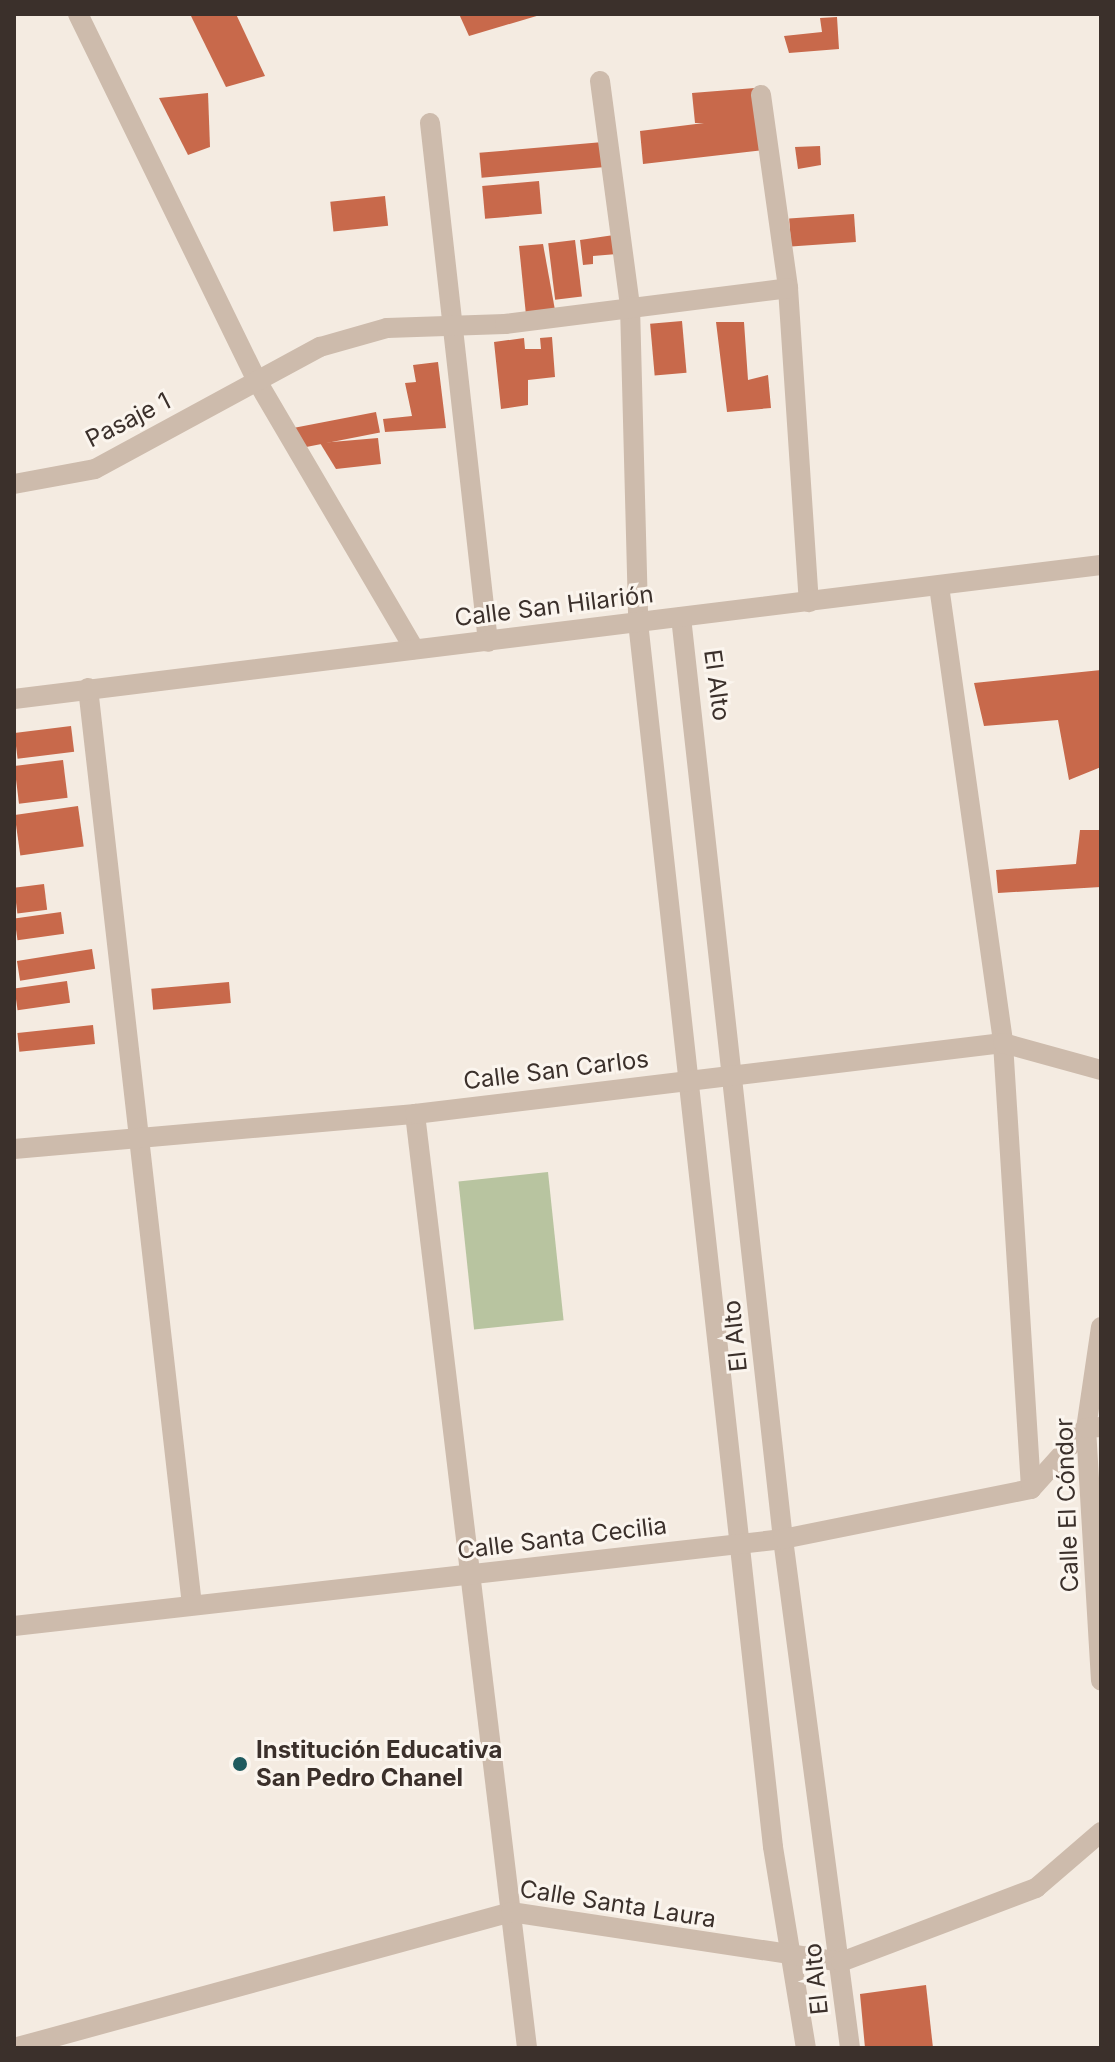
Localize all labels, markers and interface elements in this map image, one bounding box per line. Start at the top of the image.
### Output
street label: Pasaje 1 [81,386,175,454]
street label: Calle San Hilarión [453,580,655,632]
street label: El Alto [698,647,736,723]
street label: Calle San Carlos [462,1044,650,1096]
street label: El Alto [717,1299,753,1373]
street label: Calle El Cóndor [1050,1417,1084,1593]
street label: Calle Santa Cecilia [456,1511,668,1565]
place label: Institución Educativa San Pedro Chanel [256,1736,502,1792]
marker: Institución Educativa San Pedro Chanel [231,1755,249,1773]
street label: Calle Santa Laura [518,1874,718,1934]
street label: El Alto [798,1942,834,2016]

